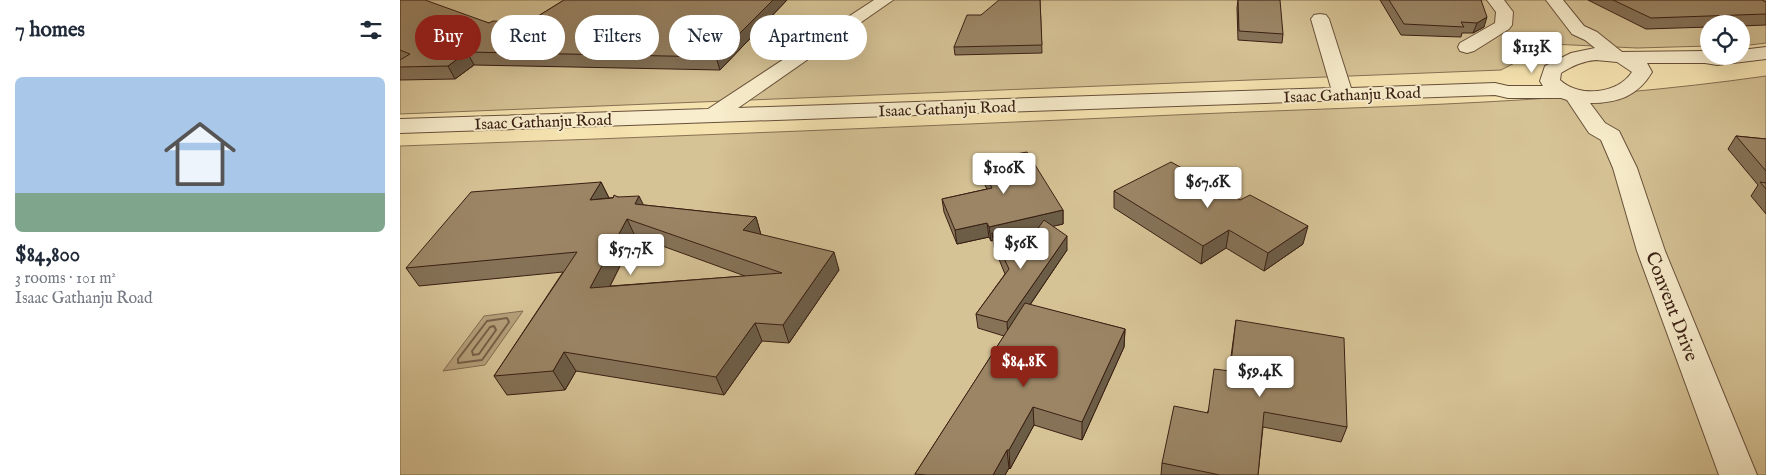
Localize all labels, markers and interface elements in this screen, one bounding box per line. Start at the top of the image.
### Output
chip: Buy [415,15,481,60]
chip: Rent [491,15,565,60]
chip: Filters [575,15,659,60]
chip: New [669,15,740,60]
chip: Apartment [750,15,867,60]
map controls [1700,15,1750,65]
button: locate [1700,15,1750,65]
icon: filters [357,16,385,44]
text: 7 homes [15,17,85,44]
pin: $113K [1497,32,1567,74]
text: $113K [1513,38,1551,58]
street label: Isaac Gathanju Road [1283,84,1422,108]
street label: Isaac Gathanju Road [878,98,1017,122]
icon: home [155,109,245,199]
street label: Isaac Gathanju Road [474,111,613,135]
pin: $106K [969,152,1039,195]
text: $106K [984,159,1024,179]
pin: $67.6K [1167,166,1249,209]
text: $67.6K [1186,173,1230,193]
pin: $56K [991,228,1051,270]
pin: $57.7K [590,234,672,276]
text: $56K [1005,234,1037,254]
text: $57.7K [609,240,653,260]
text: $84,800 [15,242,80,269]
street label: Convent Drive [1639,248,1703,365]
text: 3 rooms · 101 m² [15,269,116,289]
text: Isaac Gathanju Road [15,289,152,309]
pin: $84.8K [983,346,1065,388]
text: $84.8K [1002,352,1046,372]
pin: $59.4K [1219,356,1301,398]
text: $59.4K [1238,362,1282,382]

